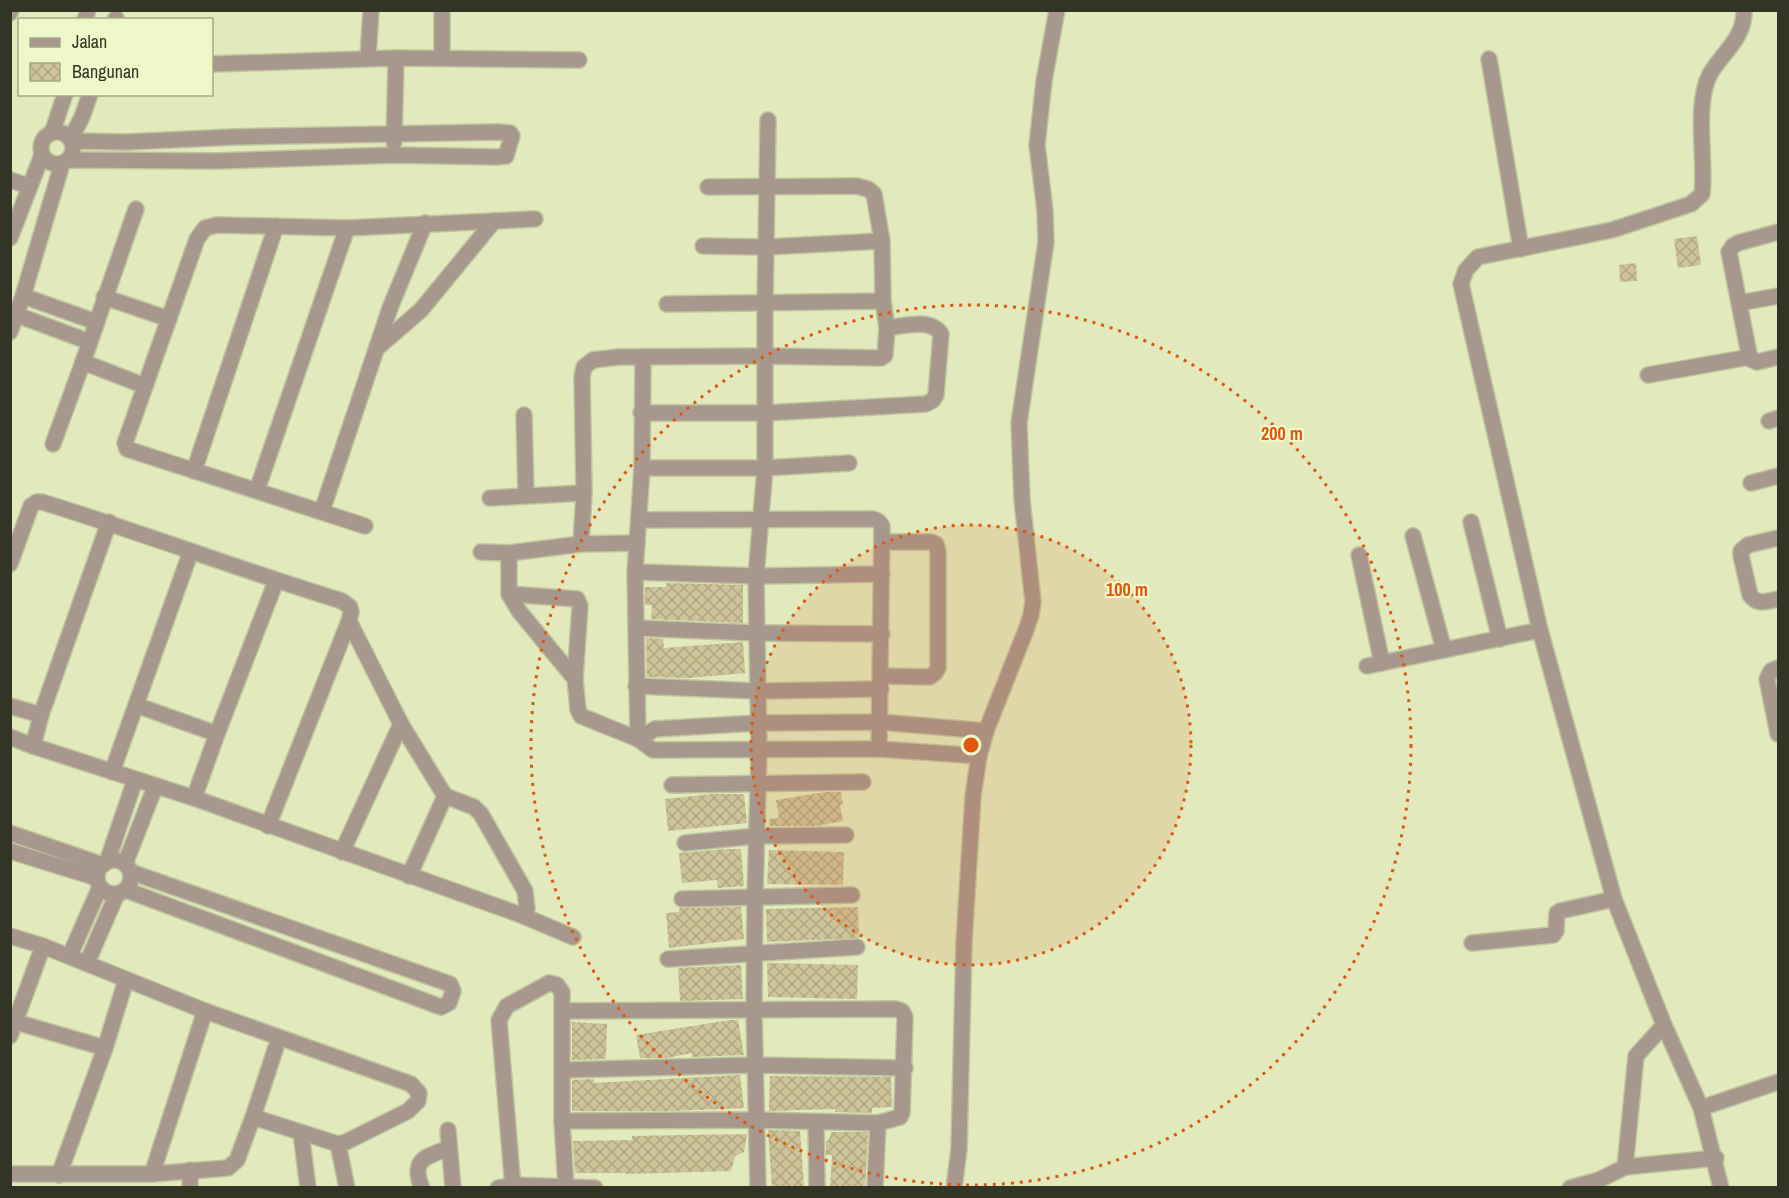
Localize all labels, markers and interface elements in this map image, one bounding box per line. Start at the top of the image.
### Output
legend [18,18,213,96]
text: Jalan [72,29,107,54]
text: Bangunan [72,59,139,84]
text: 200 m [1261,421,1303,446]
text: 100 m [1106,577,1148,602]
centre of rings [961,735,981,755]

